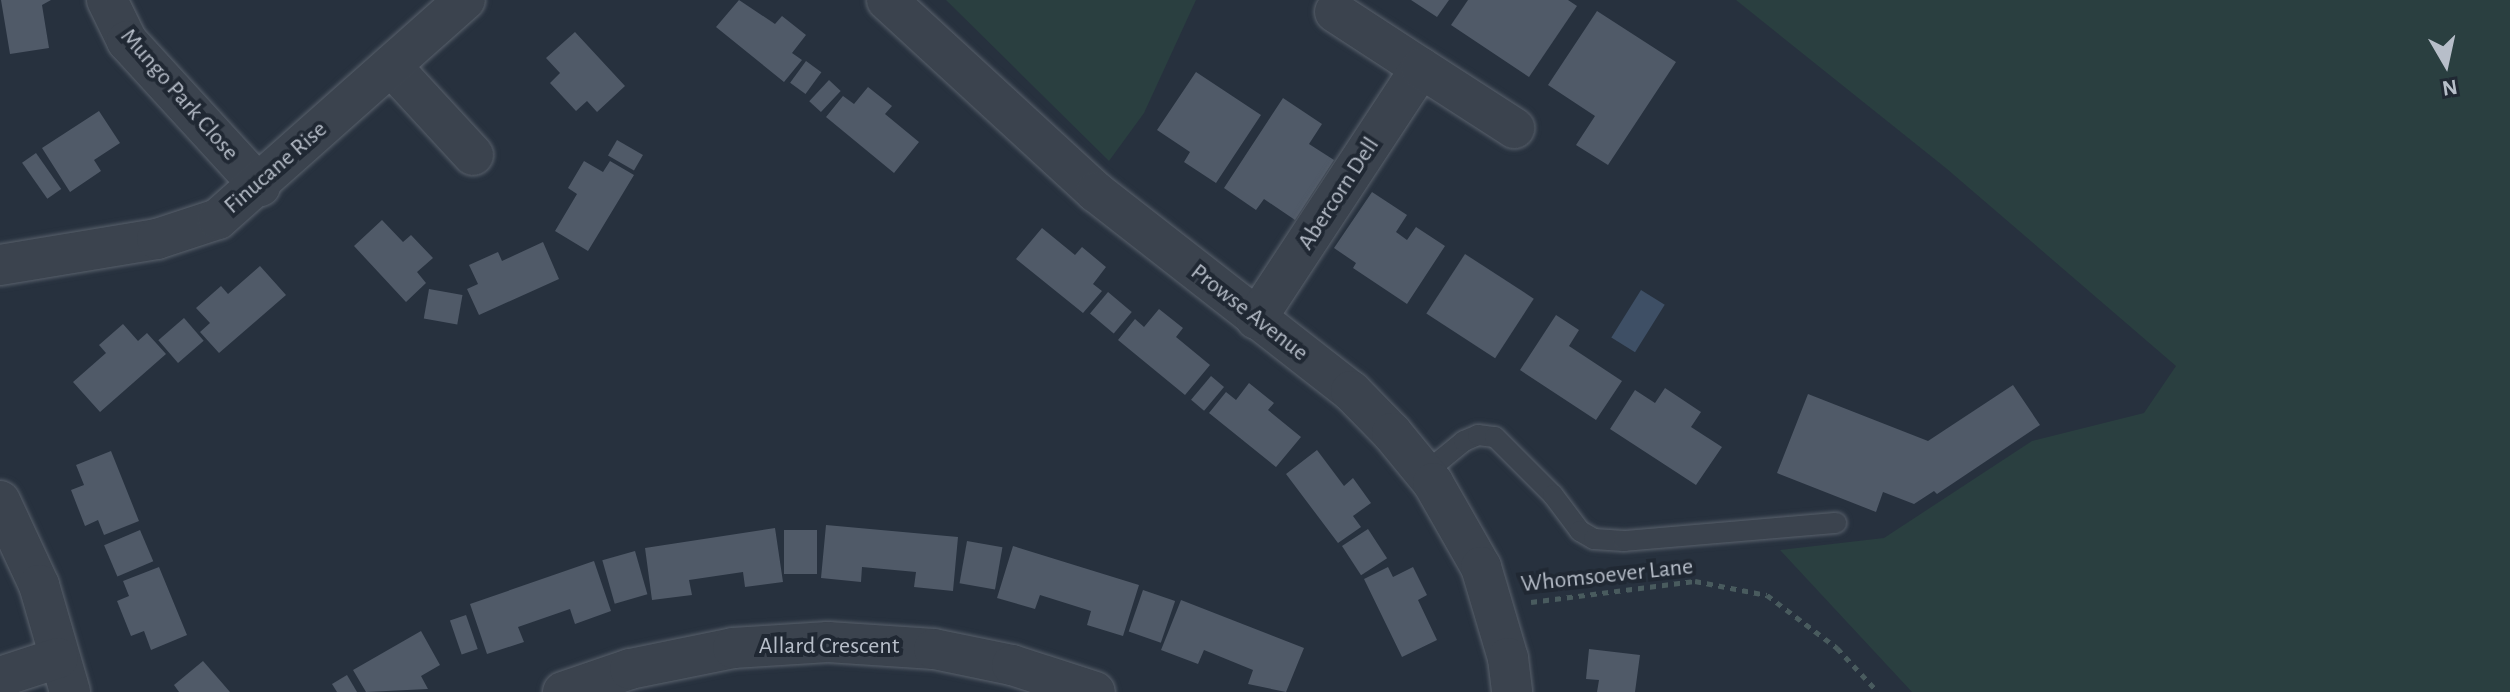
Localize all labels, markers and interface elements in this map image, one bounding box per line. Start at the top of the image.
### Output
street label: Mungo Park Close [114,23,244,167]
north arrow [2406,24,2486,104]
text: N [2440,76,2459,100]
street label: Finucane Rise [219,115,333,221]
street label: Abercorn Dell [1292,132,1386,256]
street label: Prowse Avenue [1184,258,1314,368]
street label: Whomsoever Lane [1519,553,1695,599]
street label: Allard Crescent [759,633,899,661]

